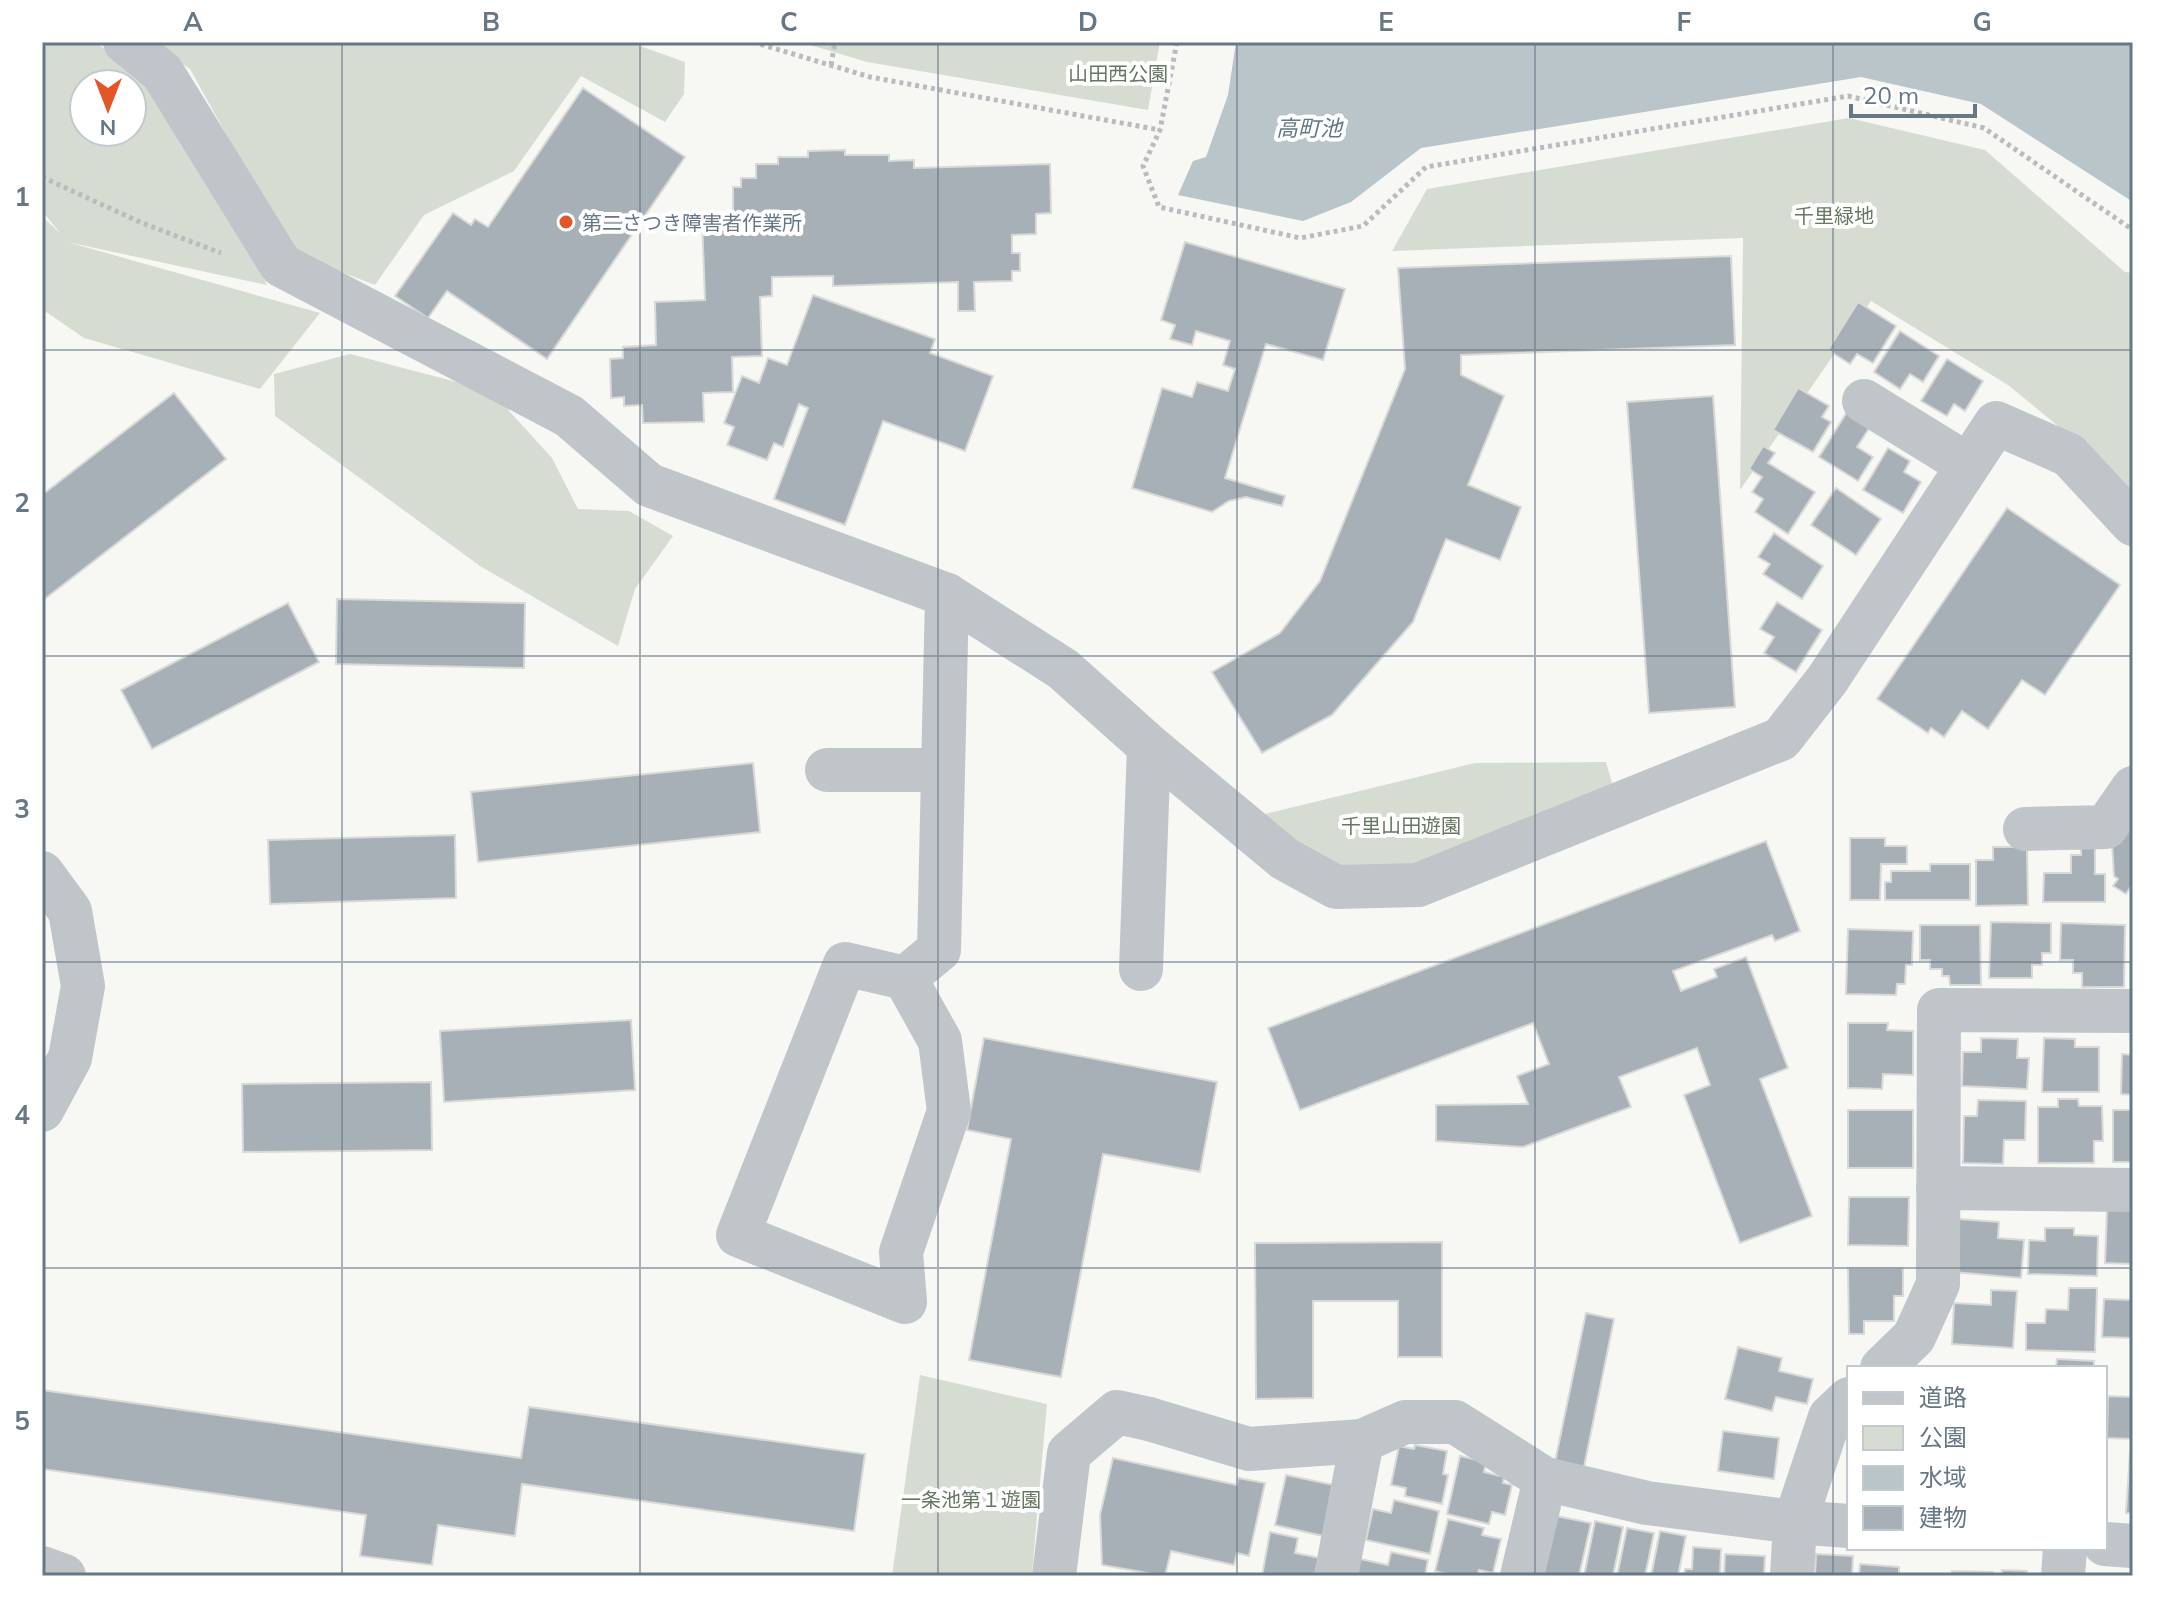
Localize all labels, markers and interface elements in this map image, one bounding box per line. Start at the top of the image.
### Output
text: A [183,5,203,38]
text: B [482,5,500,38]
text: C [780,5,798,38]
text: D [1078,5,1098,38]
text: E [1378,5,1394,38]
text: F [1677,5,1692,38]
text: G [1972,5,1992,38]
park label: 山田西公園 [1068,61,1168,86]
north arrow [68,68,148,148]
scale bar [1851,68,1975,118]
text: 20 m [1863,80,1919,110]
text: N [100,114,116,142]
water label: 高町池 [1276,114,1344,142]
text: 1 [14,180,30,213]
park label: 千里緑地 [1794,203,1874,228]
place label: 第二さつき障害者作業所 [582,210,802,235]
marker: 第二さつき障害者作業所 [557,213,575,231]
text: 2 [14,486,30,519]
text: 3 [14,792,30,825]
park label: 千里山田遊園 [1341,813,1461,838]
text: 4 [14,1098,30,1131]
legend [1847,1366,2107,1550]
text: 道路 [1919,1382,1967,1412]
text: 5 [14,1404,30,1437]
text: 公園 [1919,1422,1967,1452]
text: 水域 [1919,1462,1967,1492]
park label: 一条池第１遊園 [901,1487,1041,1512]
text: 建物 [1919,1502,1967,1532]

